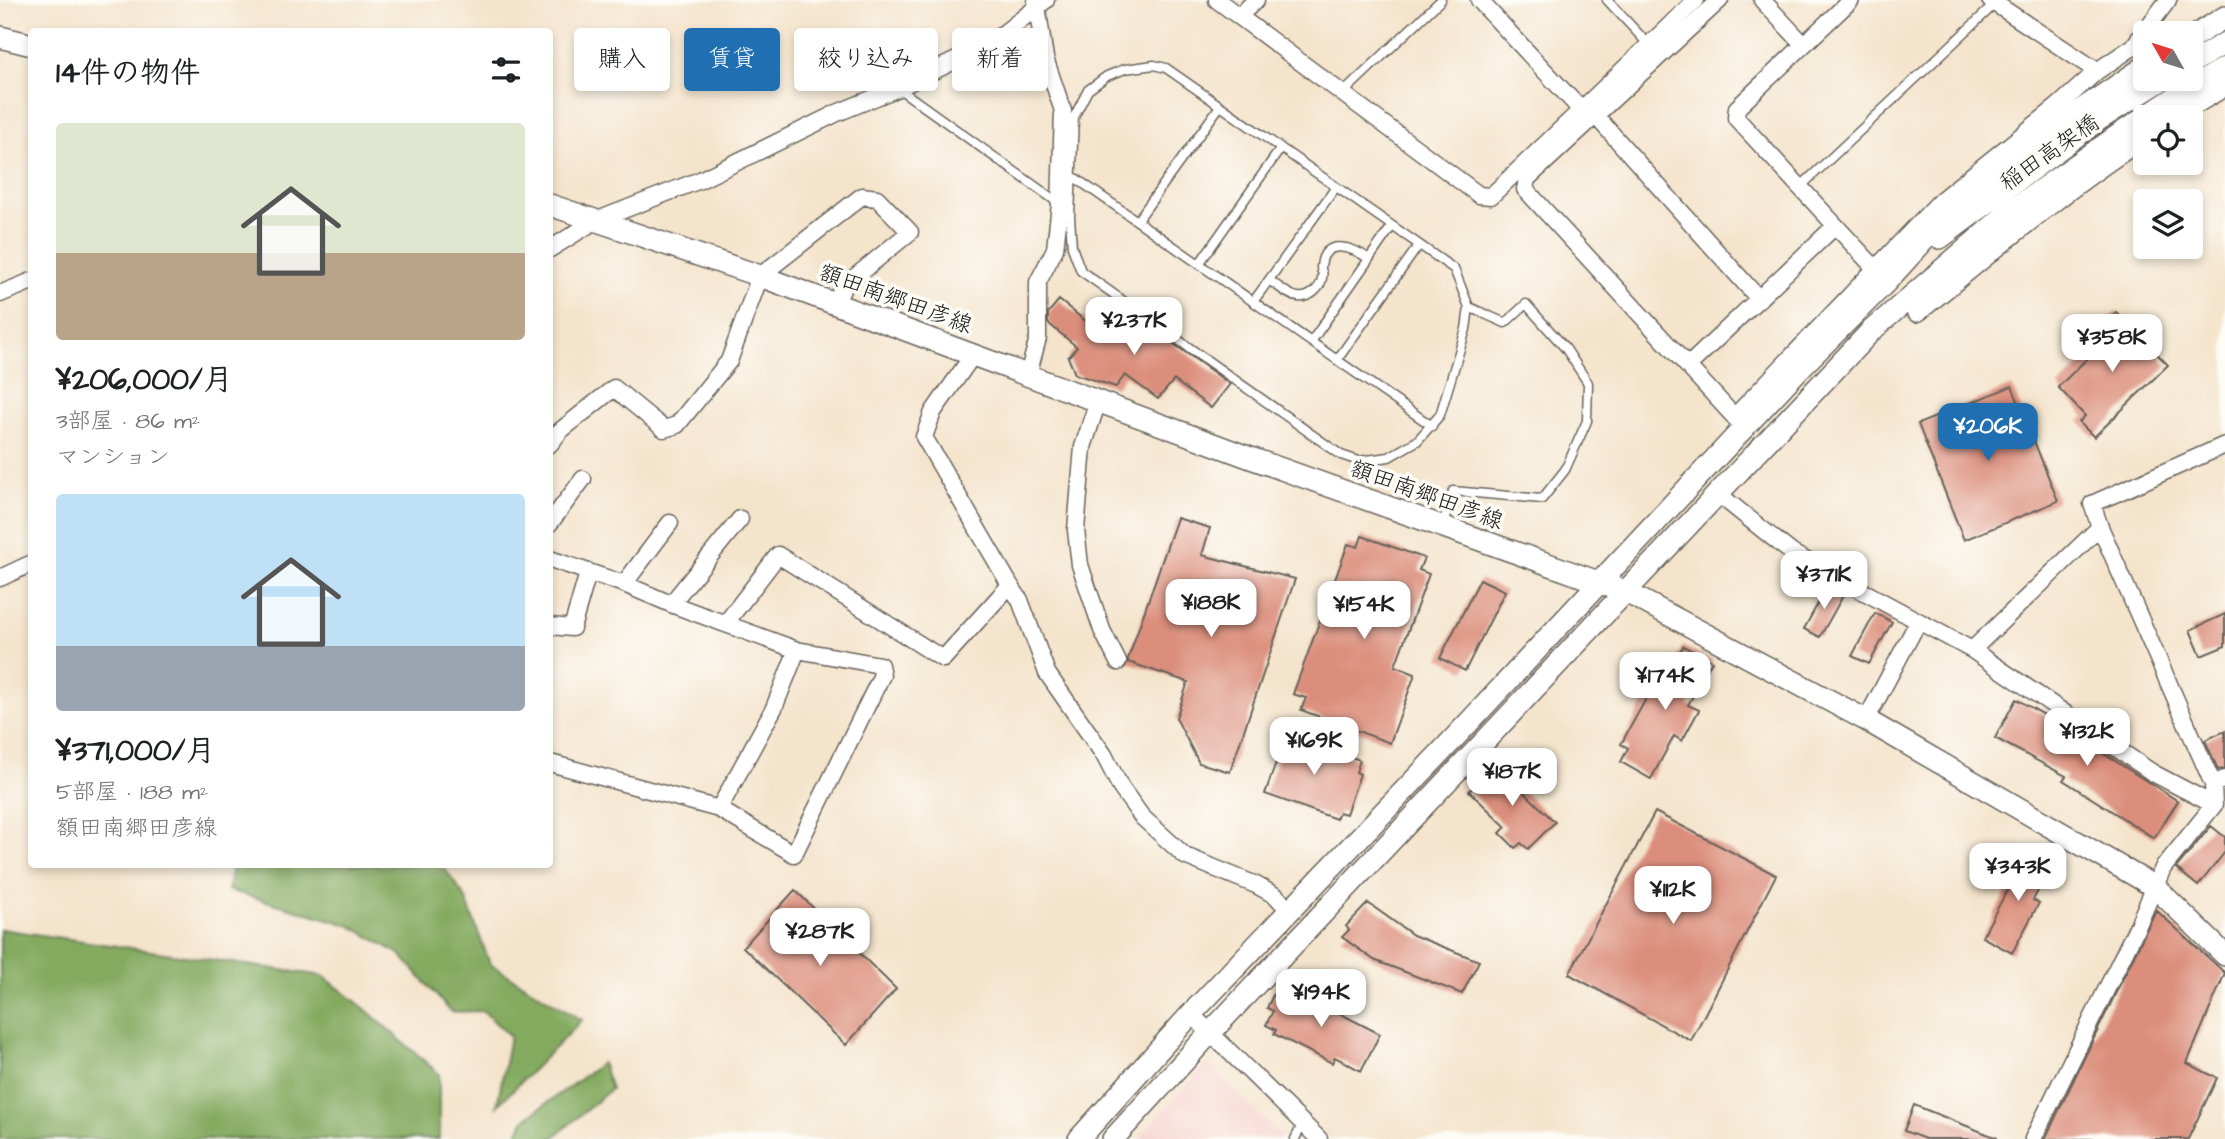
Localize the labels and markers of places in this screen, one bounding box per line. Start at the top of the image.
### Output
pin: ¥237K [1085,298,1183,357]
pin: ¥358K [2063,314,2161,374]
pin: ¥206K [1939,404,2037,463]
pin: ¥371K [1775,552,1873,611]
pin: ¥188K [1162,580,1260,639]
pin: ¥154K [1315,582,1413,641]
pin: ¥174K [1616,652,1714,712]
pin: ¥132K [2038,708,2136,768]
pin: ¥169K [1265,718,1363,777]
pin: ¥187K [1463,748,1561,808]
pin: ¥343K [1969,844,2067,903]
pin: ¥112K [1624,866,1722,926]
pin: ¥287K [771,908,869,968]
pin: ¥194K [1272,970,1370,1029]

